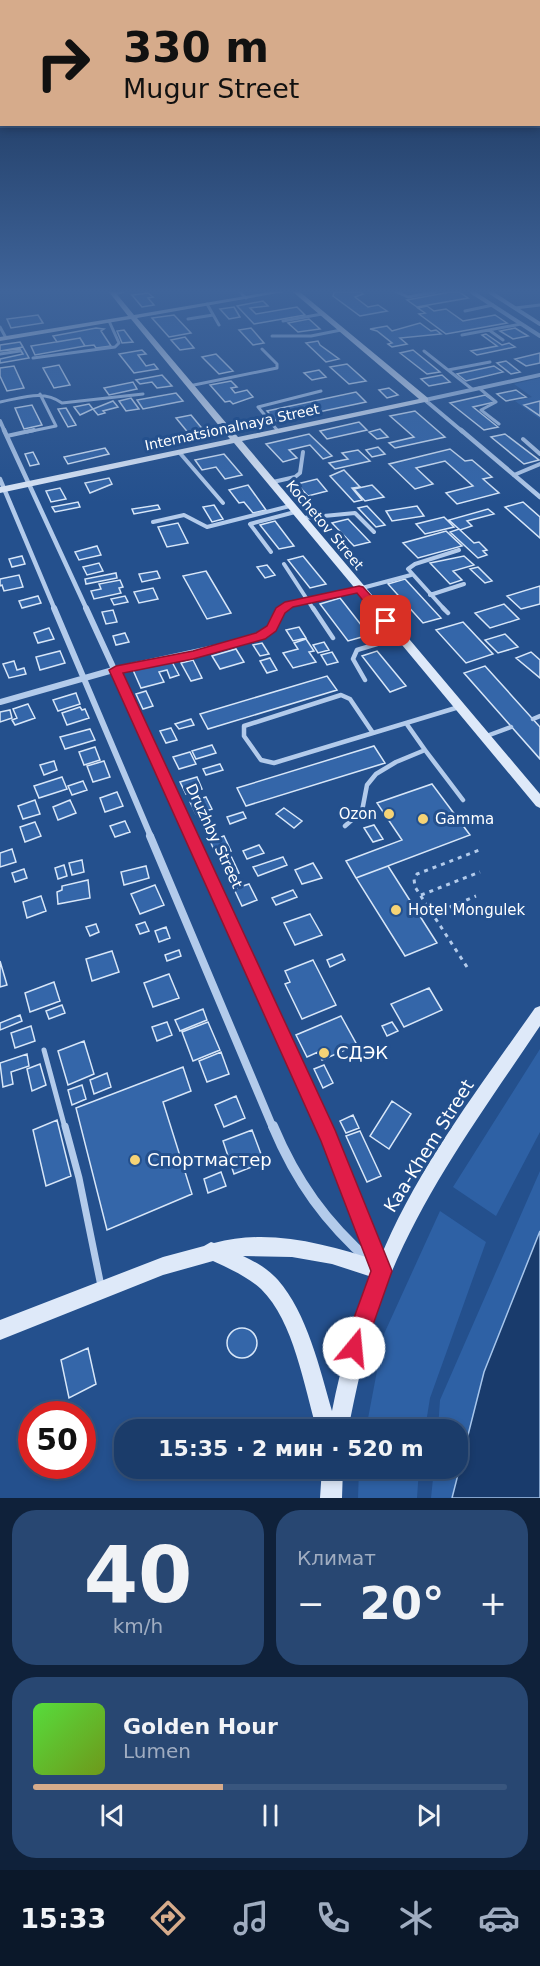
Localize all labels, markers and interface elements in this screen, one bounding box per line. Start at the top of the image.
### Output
text: 330 m [123,23,269,72]
icon: right [24,24,102,102]
text: Mugur Street [123,73,299,104]
street label: Internatsionalnaya Street [143,401,321,453]
street label: Kochetov Street [283,477,367,573]
pin [360,595,411,646]
icon: arrive [369,604,402,637]
street label: Druzhby Street [182,781,246,891]
place label: Ozon [339,805,377,823]
marker: Ozon [382,807,396,821]
place label: Gamma [435,810,494,828]
marker: Gamma [416,812,430,826]
place label: Hotel Mongulek [408,901,526,919]
marker: Hotel Mongulek [389,903,403,917]
place label: СДЭК [336,1042,388,1063]
marker: СДЭК [317,1046,331,1060]
street label: Kaa-Khem Street [379,1076,478,1216]
place label: Спортмастер [147,1149,272,1170]
marker: Спортмастер [128,1153,142,1167]
position arrow [322,1316,386,1380]
speed limit sign: 50 [18,1401,96,1479]
text: 15:35 · 2 мин · 520 m [158,1436,424,1461]
text: 40 [84,1530,192,1620]
text: Климат [297,1546,376,1570]
text: 20° [359,1577,445,1630]
text: − [297,1584,325,1623]
text: + [479,1584,507,1623]
text: km/h [113,1614,163,1638]
text: Golden Hour [123,1714,278,1739]
text: Lumen [123,1739,191,1763]
icon: previous [96,1799,129,1832]
icon: pause [254,1799,287,1832]
icon: next [412,1799,445,1832]
icon: directions [147,1897,189,1939]
icon: music [230,1897,272,1939]
icon: phone [312,1897,354,1939]
icon: climate [395,1897,437,1939]
icon: car [478,1897,520,1939]
text: 15:33 [20,1903,106,1934]

